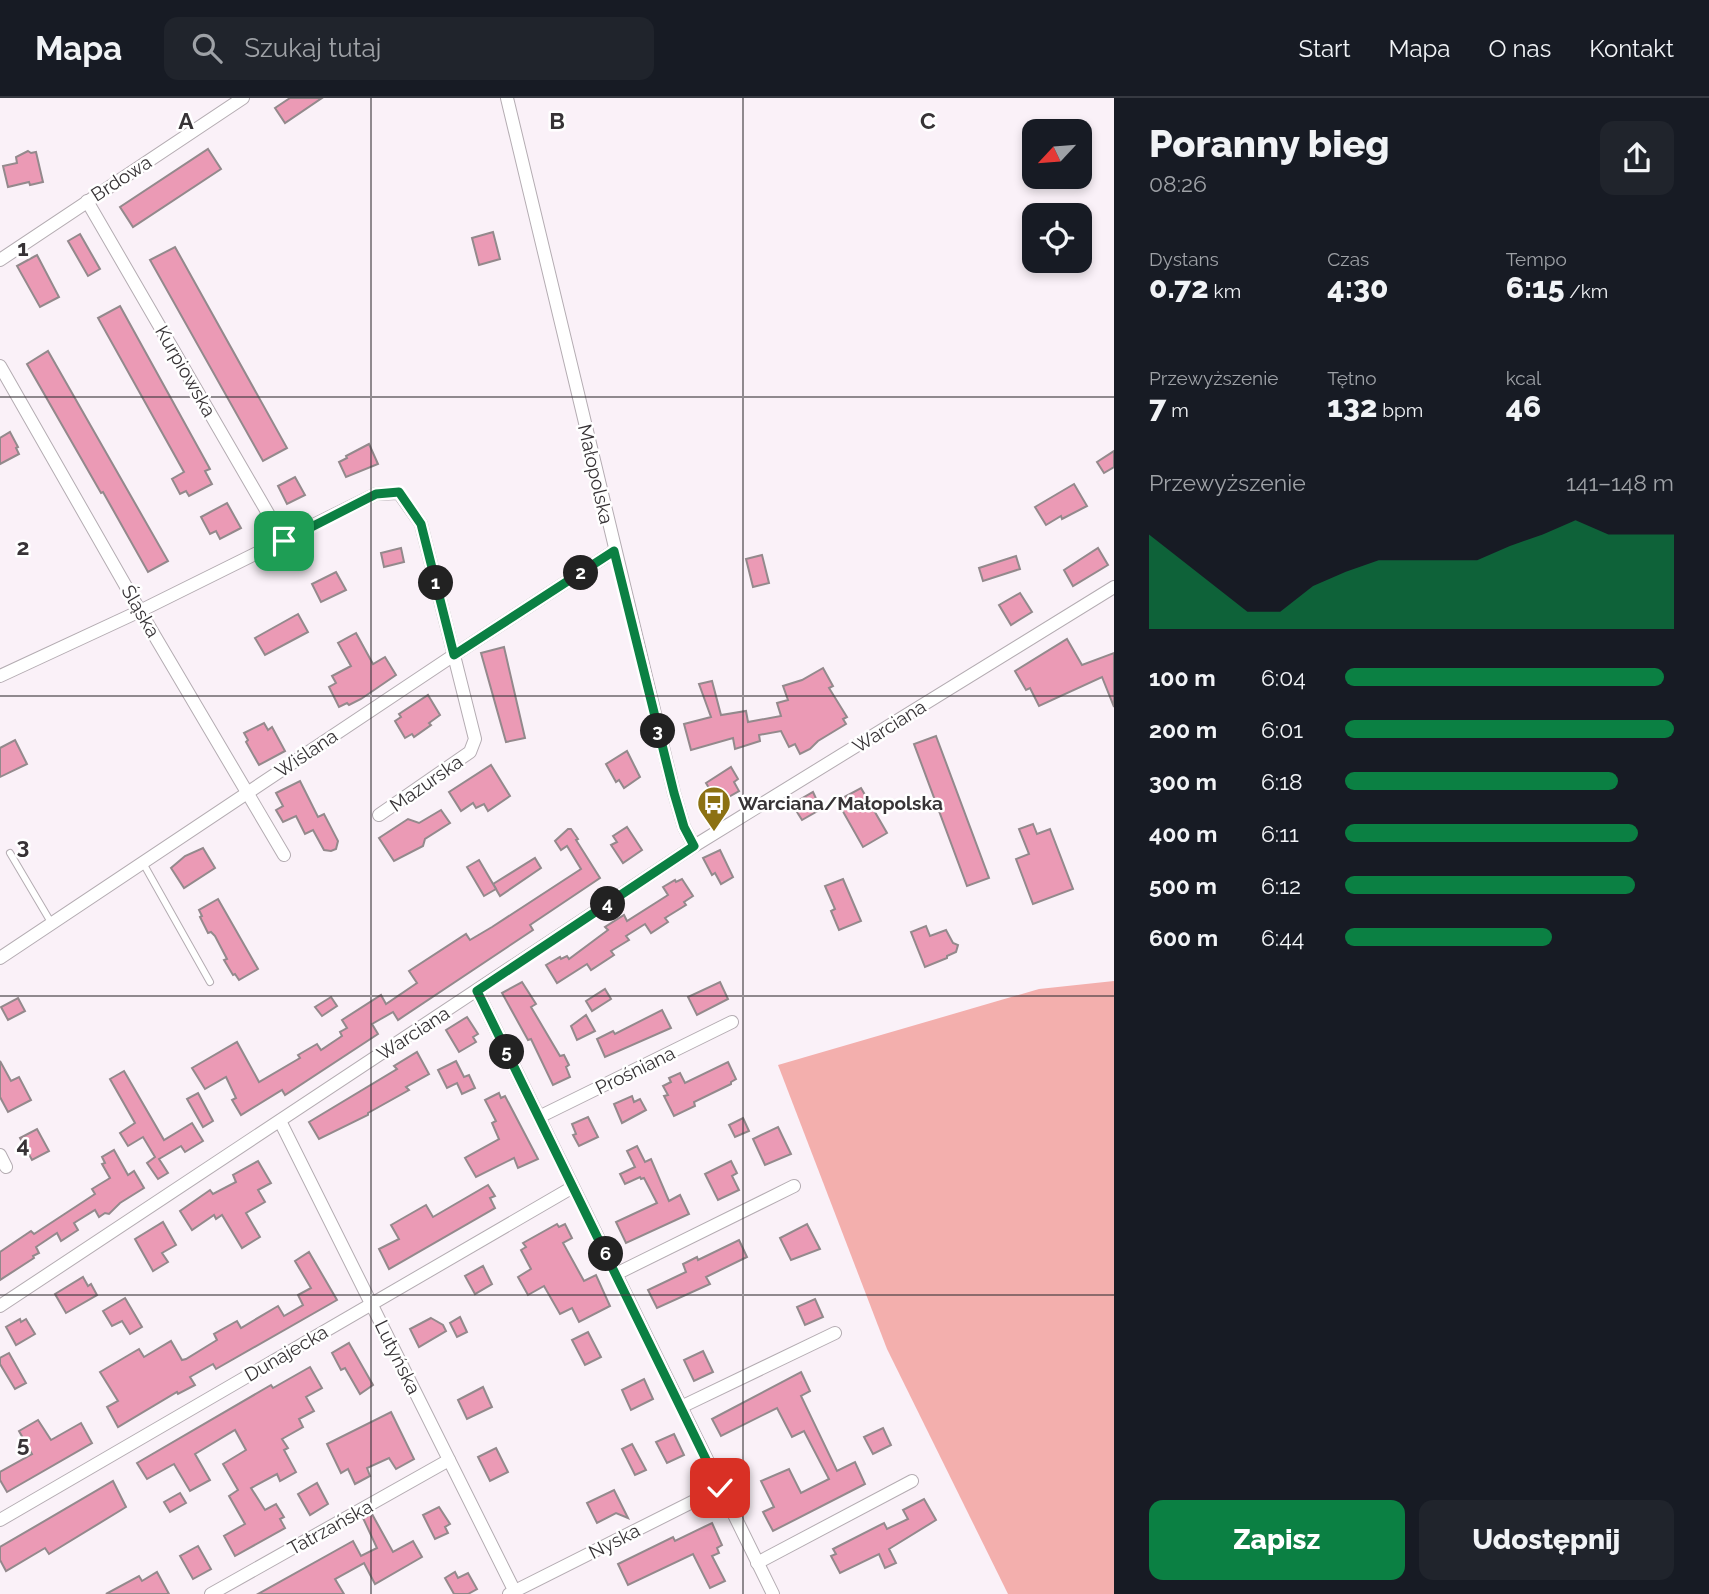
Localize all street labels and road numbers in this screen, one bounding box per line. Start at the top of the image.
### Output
street label: Brdowa [87,150,155,206]
street label: Kurpiowska [151,322,221,420]
street label: Małopolska [574,422,618,526]
street label: Śląska [117,581,165,641]
street label: Warciana [848,695,930,757]
street label: Wiślana [271,724,341,782]
street label: Mazurska [385,750,467,816]
street label: Warciana [373,1001,453,1065]
street label: Prośniana [592,1041,678,1099]
street label: Lutyńska [371,1316,425,1398]
street label: Dunajecka [240,1320,332,1386]
street label: Tatrzańska [284,1495,376,1559]
street label: Nyska [585,1519,643,1563]

